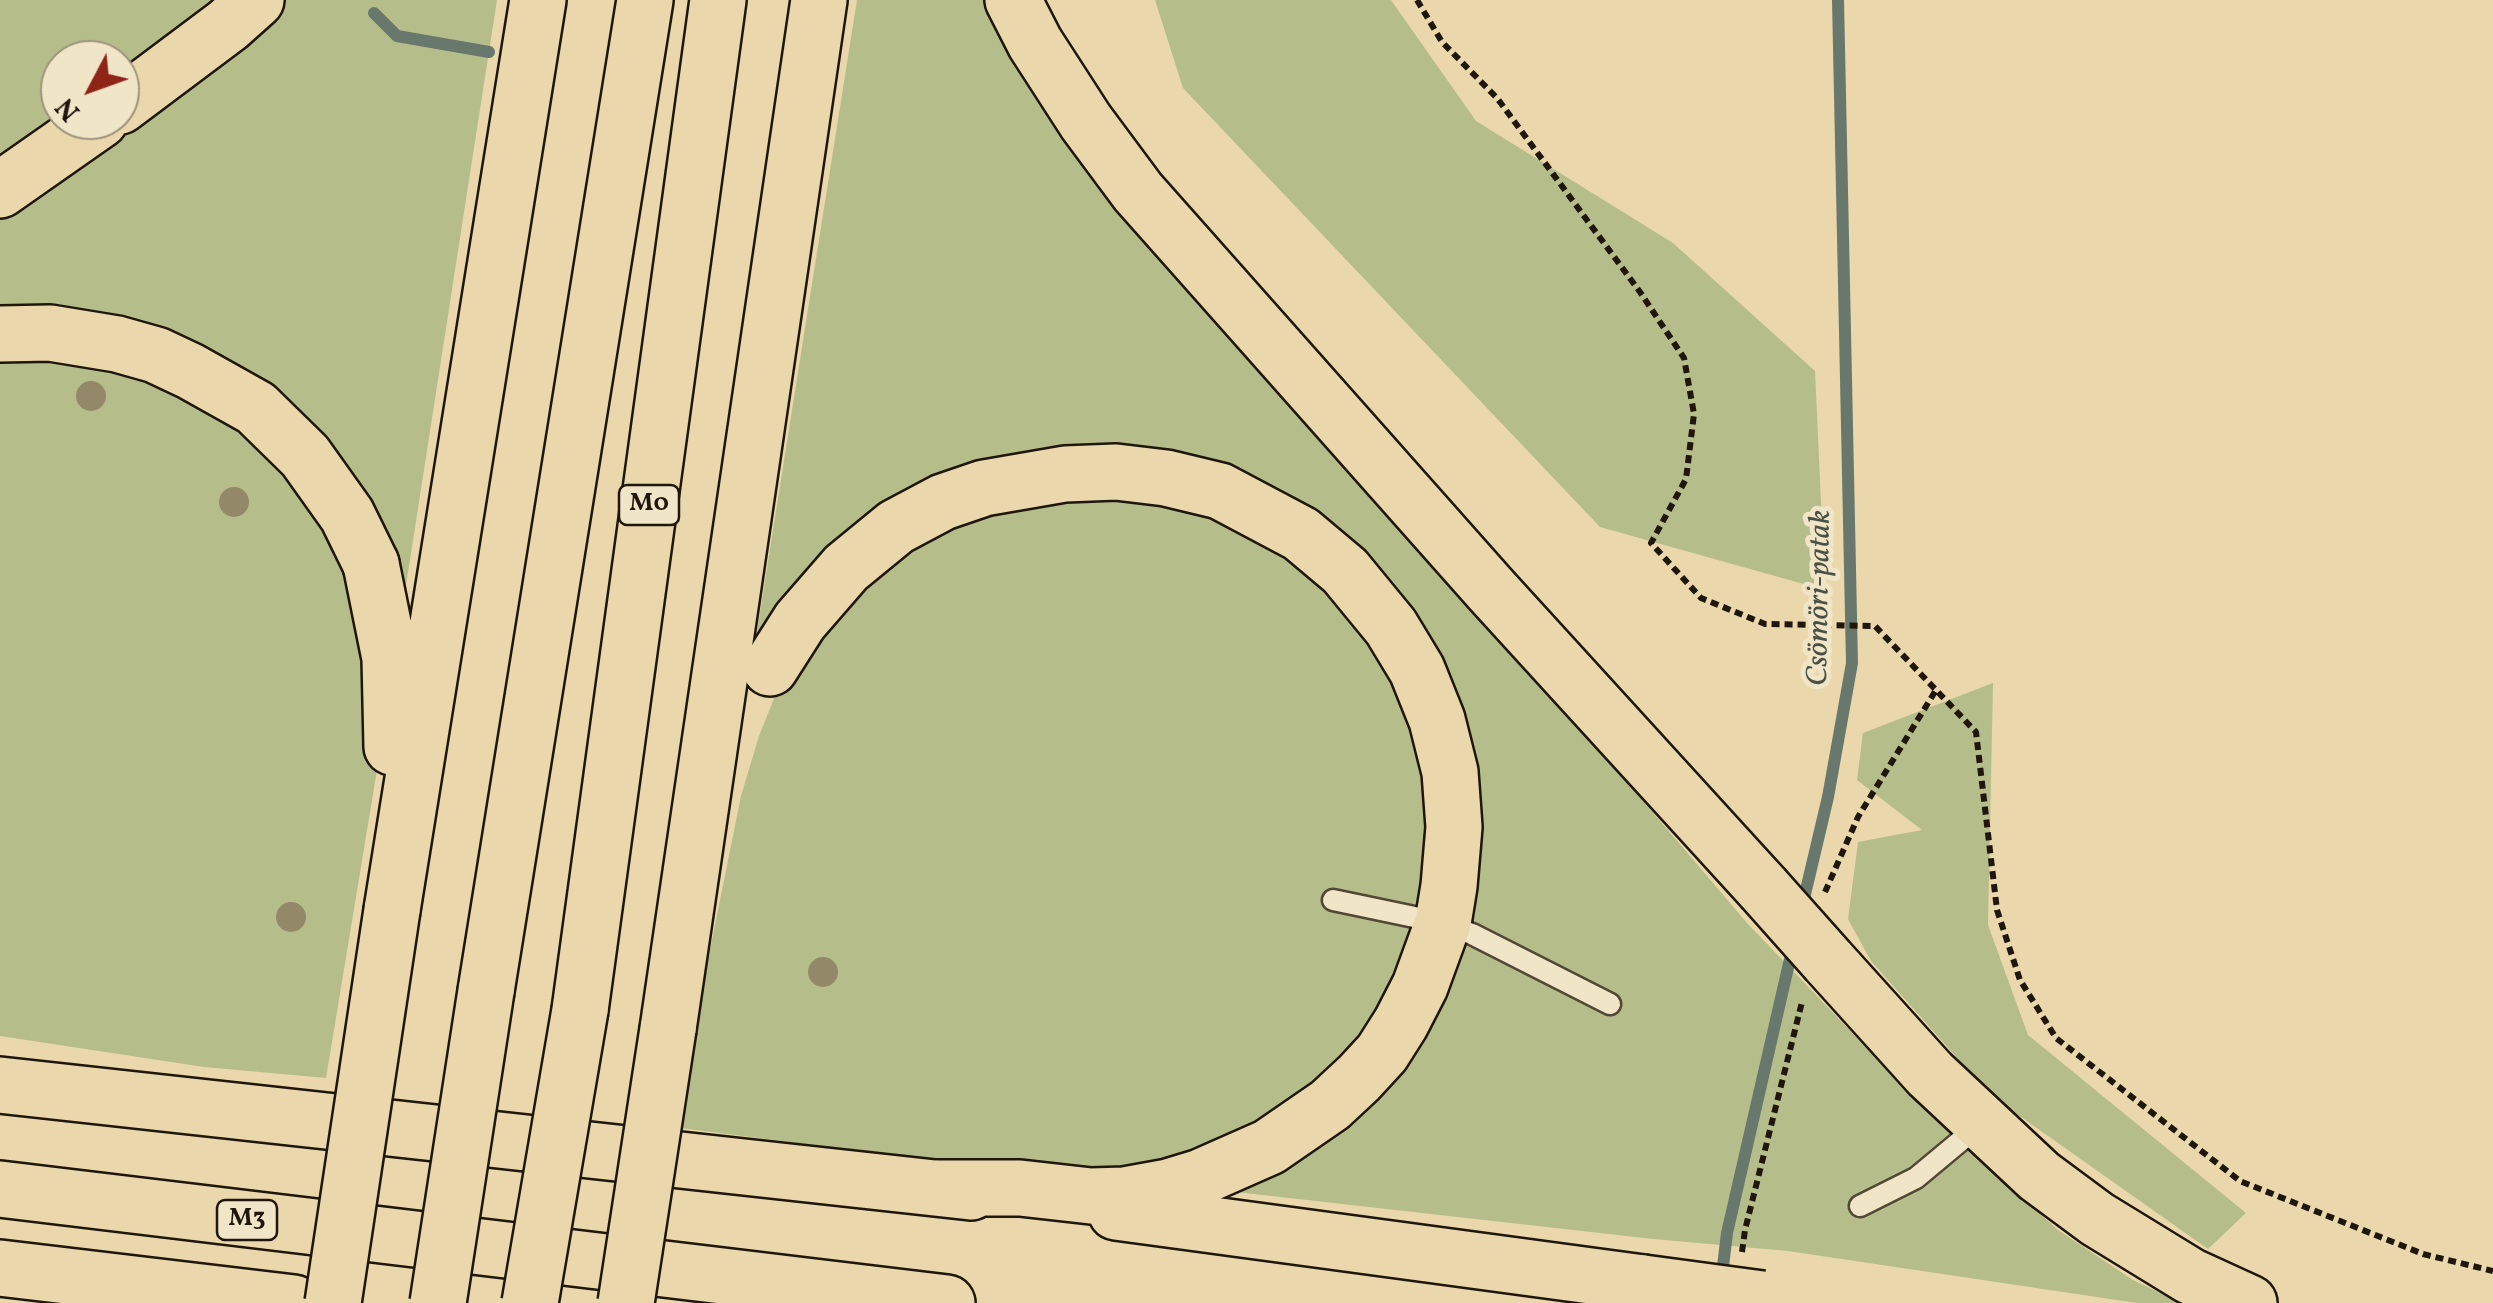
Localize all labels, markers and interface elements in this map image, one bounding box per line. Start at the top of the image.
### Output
north arrow [40,40,140,140]
text: N [47,88,90,129]
road number: M0 [619,485,679,525]
water label: Csömöri-patak [1802,510,1842,686]
road number: M3 [217,1200,277,1240]

